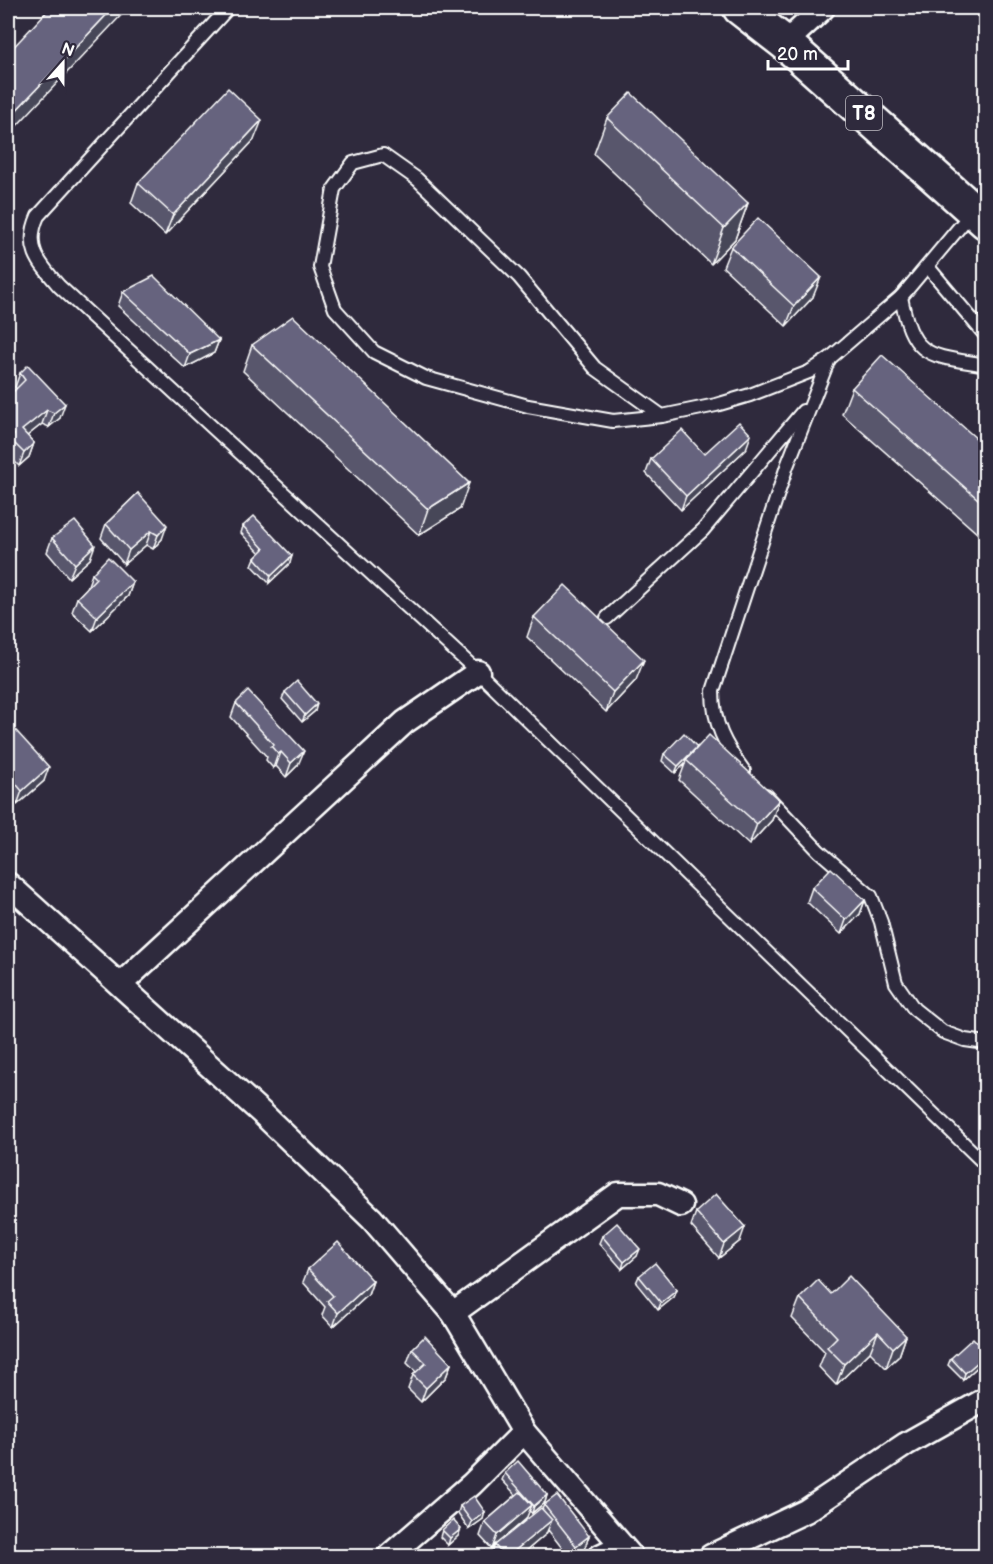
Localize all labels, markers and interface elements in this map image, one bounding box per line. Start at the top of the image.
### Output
north arrow [33,33,93,93]
scale bar [768,33,848,71]
text: N [59,39,77,61]
text: 20 m [777,44,818,65]
road number: T8 [846,96,882,130]

